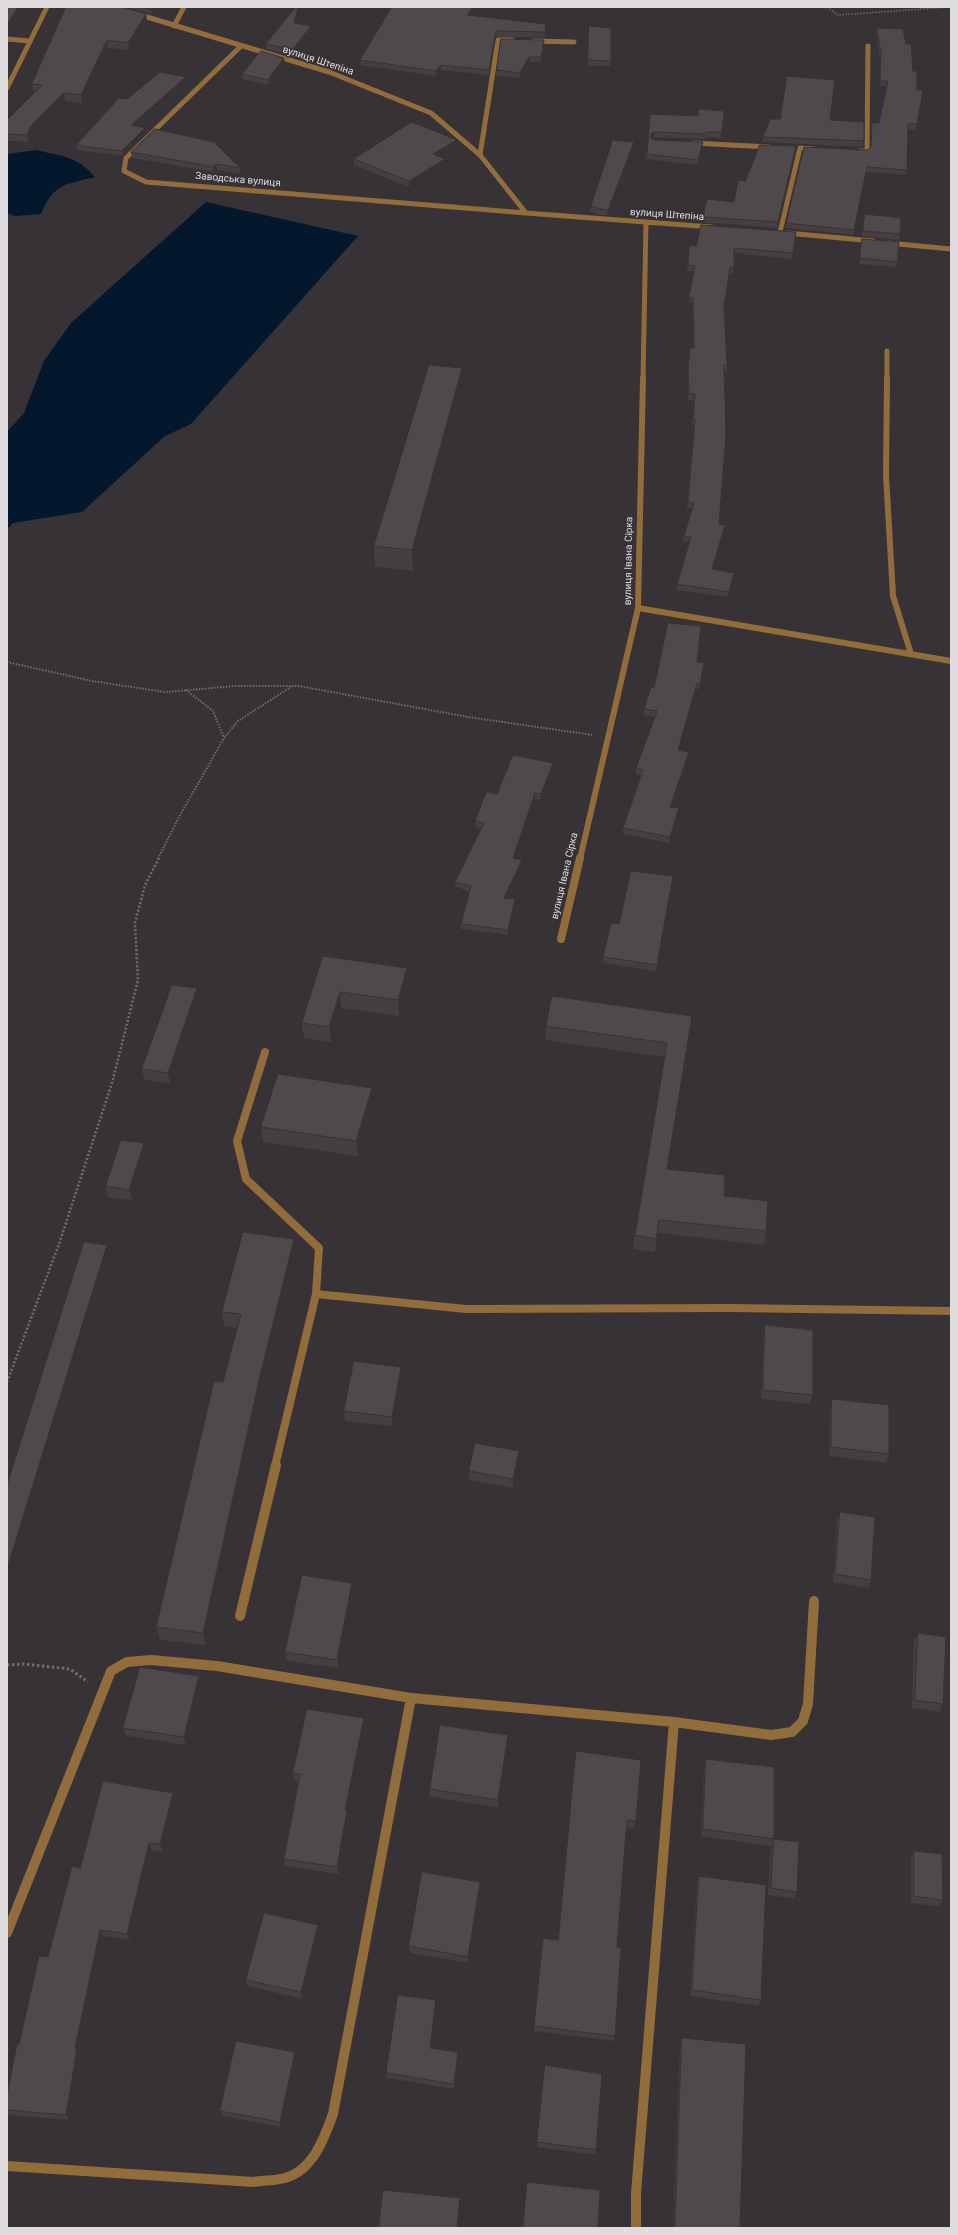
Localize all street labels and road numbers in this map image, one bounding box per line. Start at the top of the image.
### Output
street label: вулиця Штепіна [281,44,355,78]
street label: Заводська вулиця [195,170,281,190]
street label: вулиця Штепіна [630,206,704,224]
street label: вулиця Івана Сірка [622,517,636,605]
street label: вулиця Івана Сірка [549,831,581,921]

